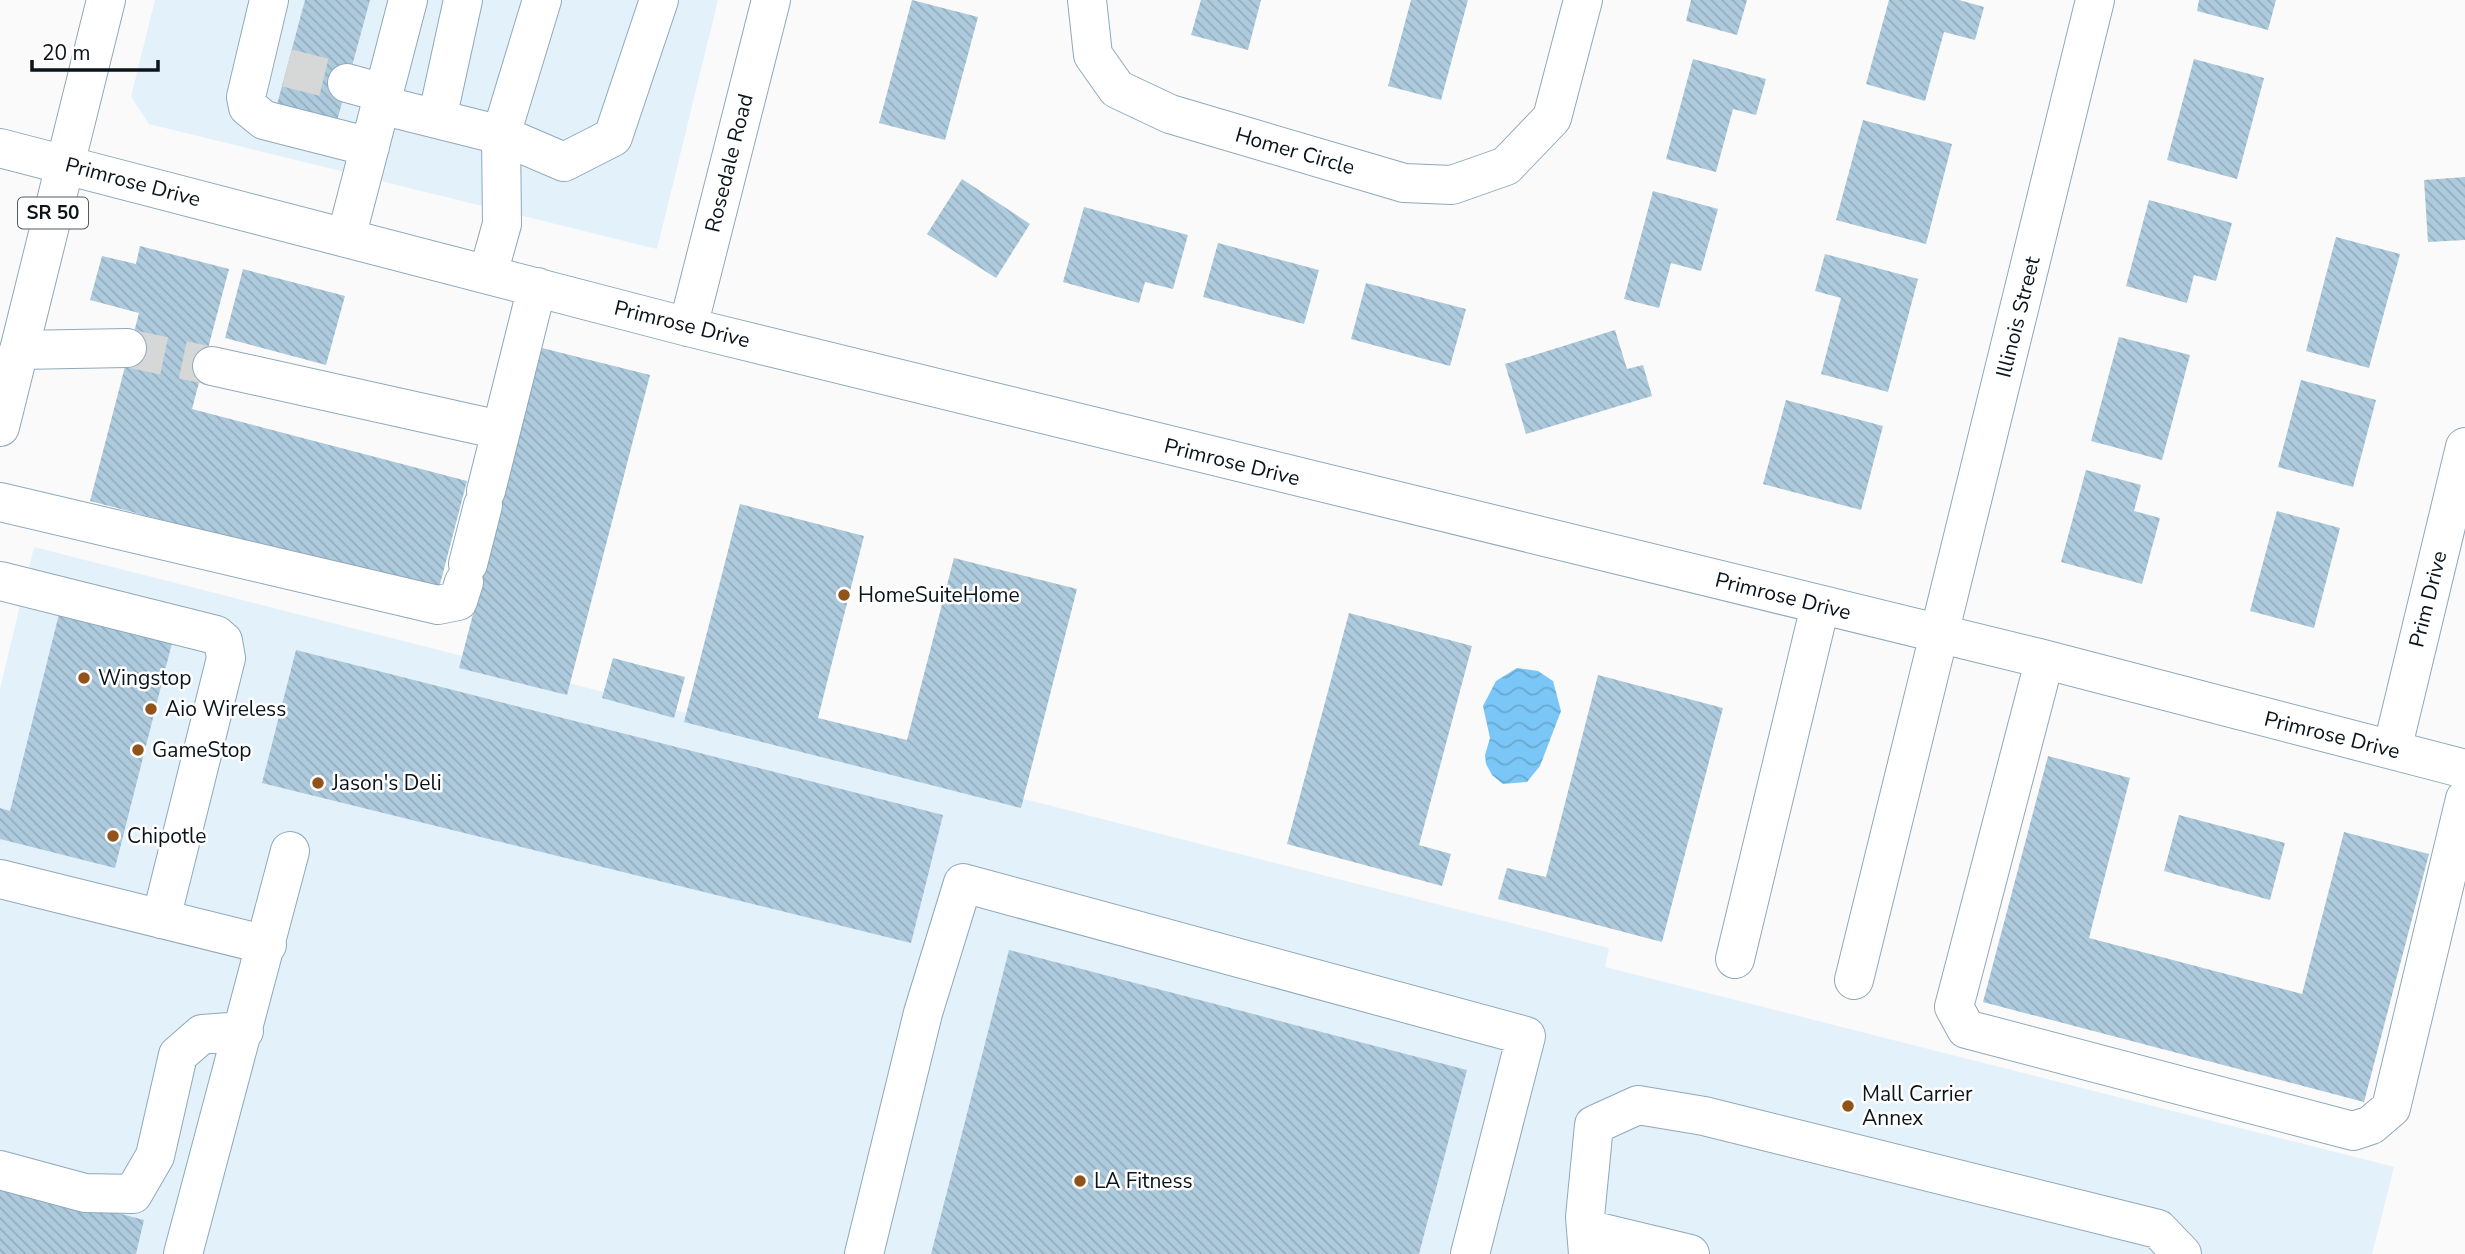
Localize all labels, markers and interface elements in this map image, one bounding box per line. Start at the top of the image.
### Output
scale bar [32,28,158,72]
text: 20 m [42,39,91,67]
street label: Rosedale Road [698,91,760,235]
street label: Homer Circle [1232,121,1358,181]
street label: Primrose Drive [62,150,204,214]
road number: SR 50 [18,197,88,228]
street label: Illinois Street [1989,253,2047,381]
street label: Primrose Drive [611,294,753,354]
street label: Primrose Drive [1161,432,1303,492]
street label: Prim Drive [2402,548,2454,650]
street label: Primrose Drive [1712,566,1854,626]
place label: HomeSuiteHome [858,581,1020,609]
marker: HomeSuiteHome [836,587,852,603]
place label: Wingstop [98,664,191,692]
marker: Wingstop [76,670,92,686]
place label: Aio Wireless [165,695,286,723]
marker: Aio Wireless [143,701,159,717]
street label: Primrose Drive [2261,705,2403,765]
place label: GameStop [152,736,252,764]
marker: GameStop [130,742,146,758]
place label: Jason's Deli [331,769,442,797]
marker: Jason's Deli [310,775,326,791]
place label: Chipotle [127,822,206,850]
marker: Chipotle [105,828,121,844]
place label: Mall Carrier Annex [1862,1080,1973,1132]
marker: Mall Carrier Annex [1840,1098,1856,1114]
place label: LA Fitness [1094,1167,1193,1195]
marker: LA Fitness [1072,1173,1088,1189]

